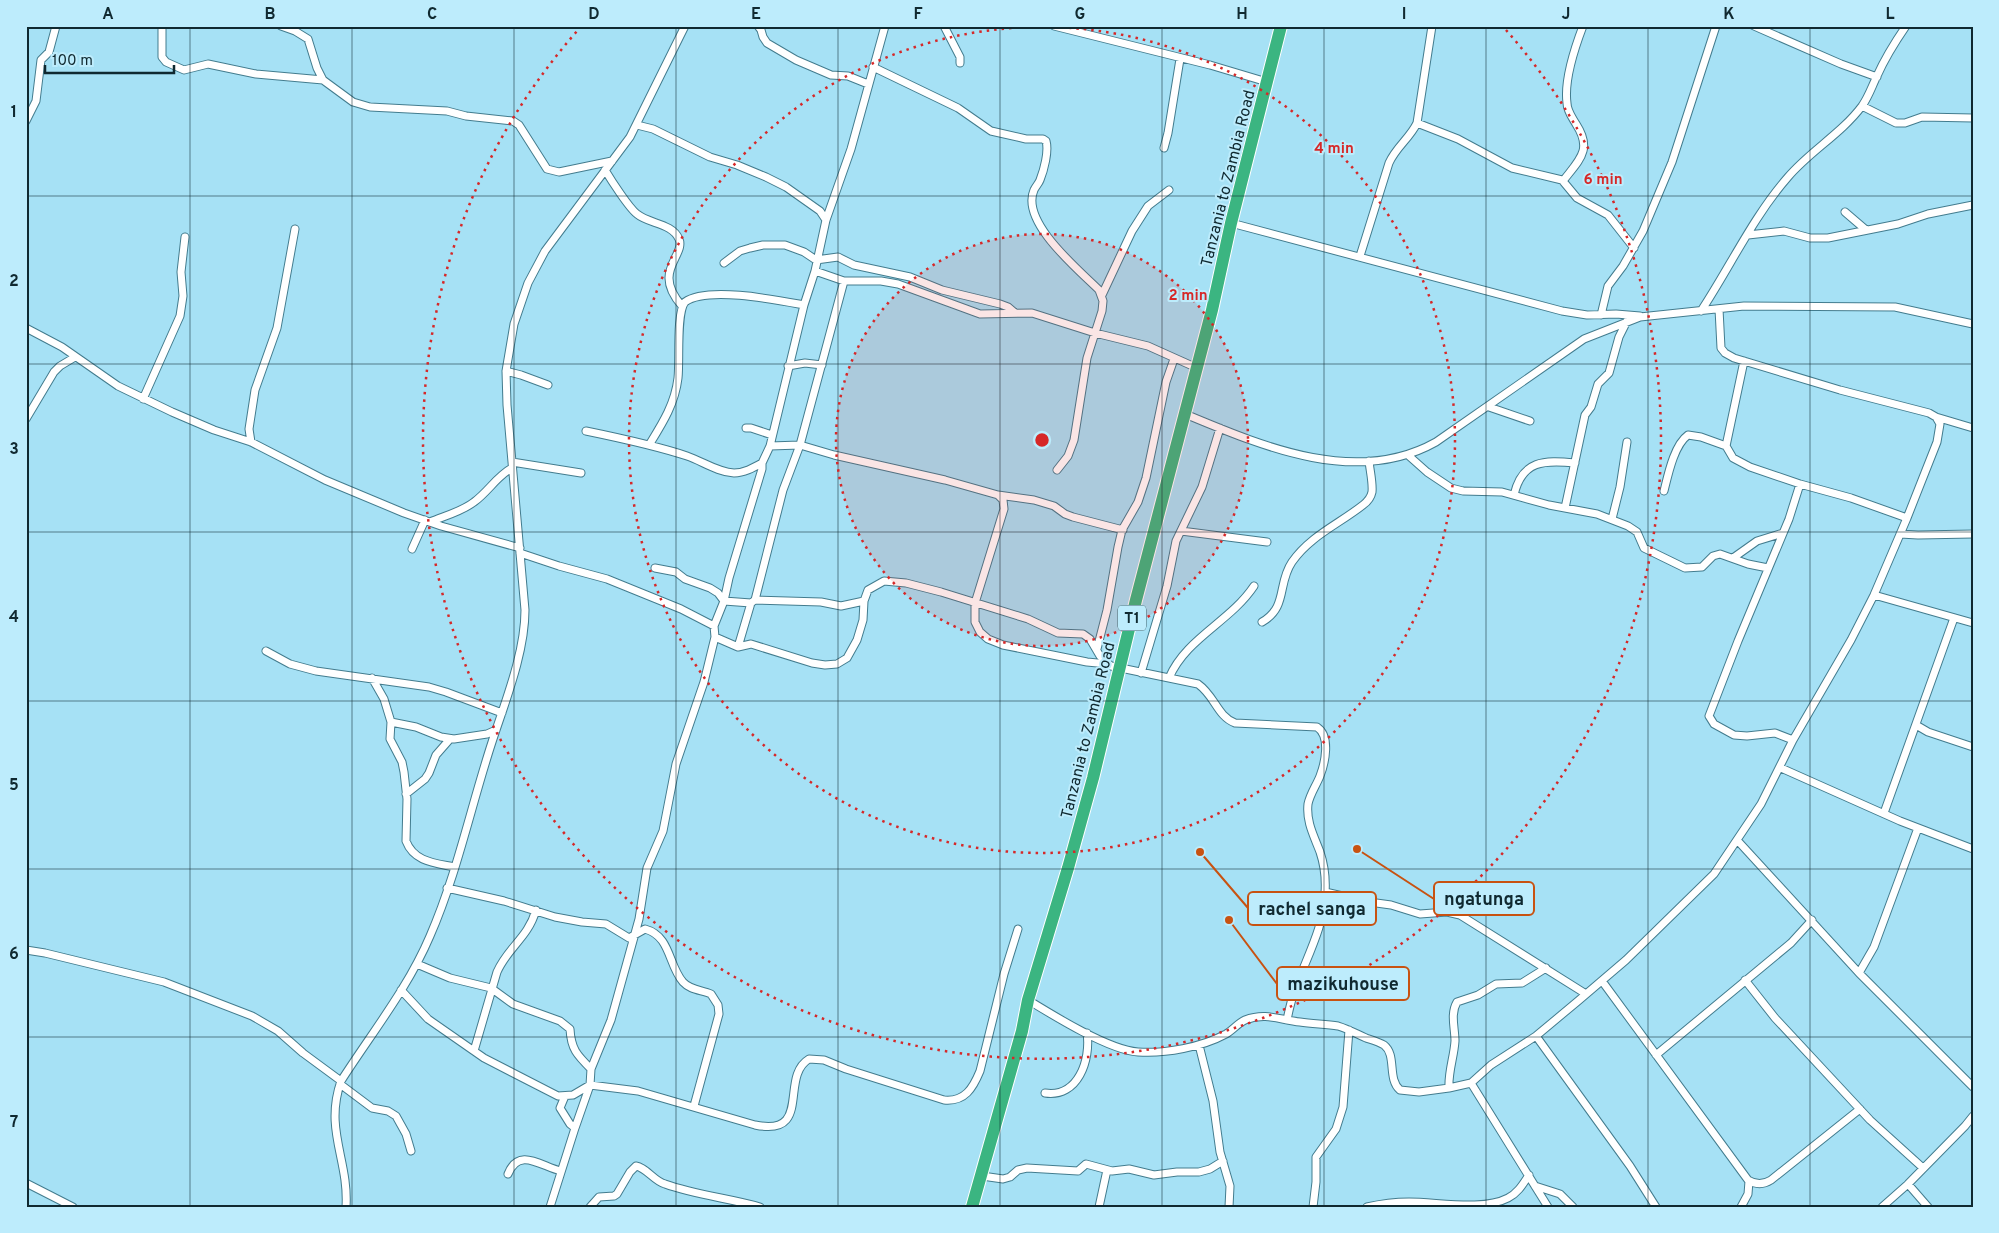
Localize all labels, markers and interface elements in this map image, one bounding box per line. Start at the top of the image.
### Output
text: A [102,5,114,25]
text: B [264,5,276,25]
text: C [427,5,437,25]
text: D [588,5,600,25]
text: E [751,5,761,25]
text: F [913,5,923,25]
text: G [1075,5,1085,25]
text: H [1236,5,1248,25]
text: I [1402,5,1406,25]
text: J [1562,5,1570,25]
text: K [1723,5,1735,25]
text: L [1885,5,1895,25]
scale bar [45,42,174,74]
text: 100 m [52,52,93,71]
street label: Tanzania to Zambia Road [1197,88,1261,269]
text: 1 [11,103,17,123]
text: 4 min [1314,140,1354,159]
text: 6 min [1583,171,1623,190]
text: 2 [9,272,19,292]
text: 2 min [1168,287,1208,306]
centre of rings [1033,431,1051,449]
text: 3 [9,440,19,460]
road number: T1 [1118,606,1146,630]
text: 4 [9,608,19,628]
street label: Tanzania to Zambia Road [1057,640,1121,821]
text: 5 [9,776,19,796]
callout: ngatunga [1434,882,1534,915]
text: ngatunga [1444,889,1524,912]
callout: rachel sanga [1248,892,1376,925]
text: rachel sanga [1258,899,1366,922]
text: 6 [9,945,19,965]
callout: mazikuhouse [1277,967,1409,1000]
text: mazikuhouse [1287,974,1399,997]
text: 7 [10,1113,18,1133]

